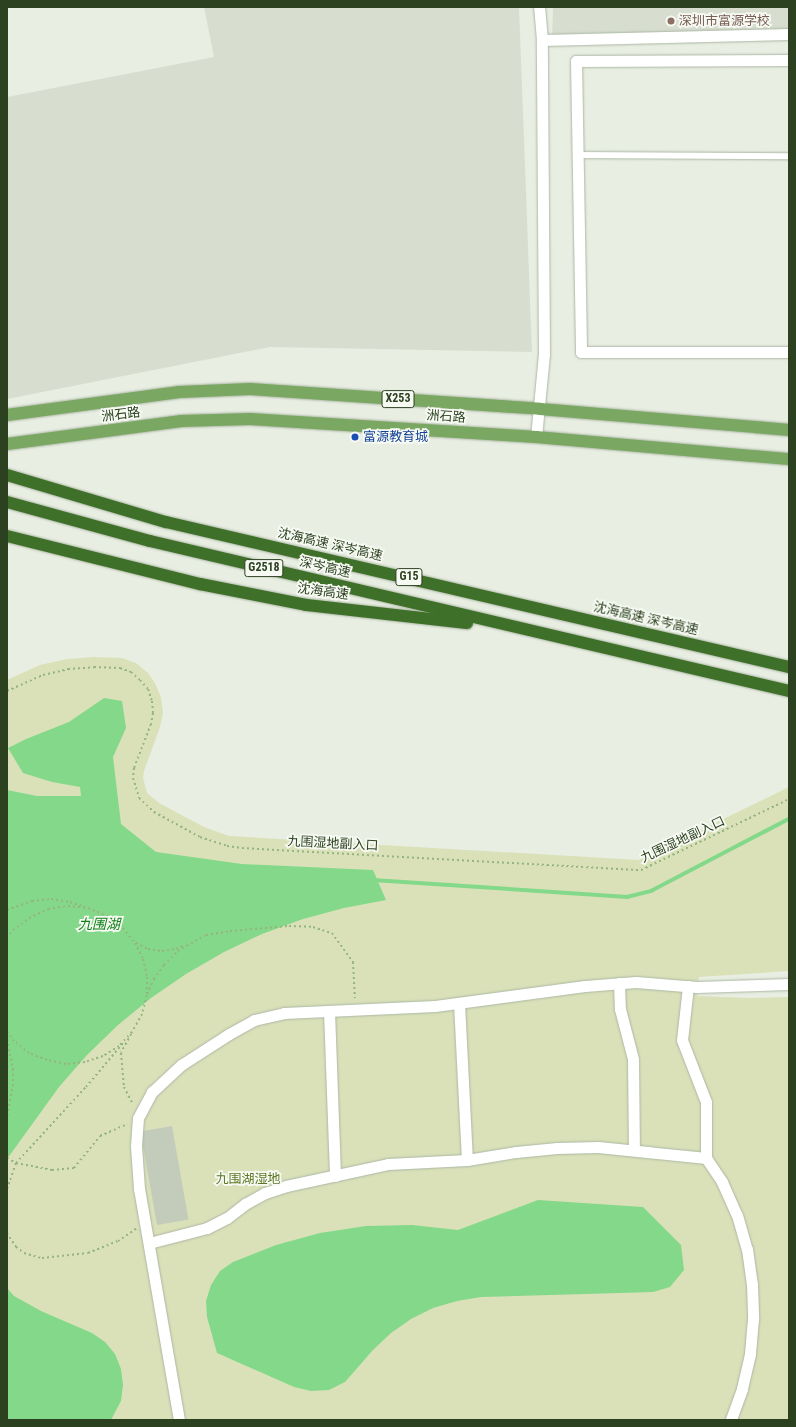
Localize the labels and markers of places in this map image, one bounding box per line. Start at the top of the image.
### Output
place label: 深圳市富源学校 [679,13,770,29]
marker: 深圳市富源学校 [666,16,676,26]
place label: 富源教育城 [363,429,428,445]
marker: 富源教育城 [350,432,360,442]

